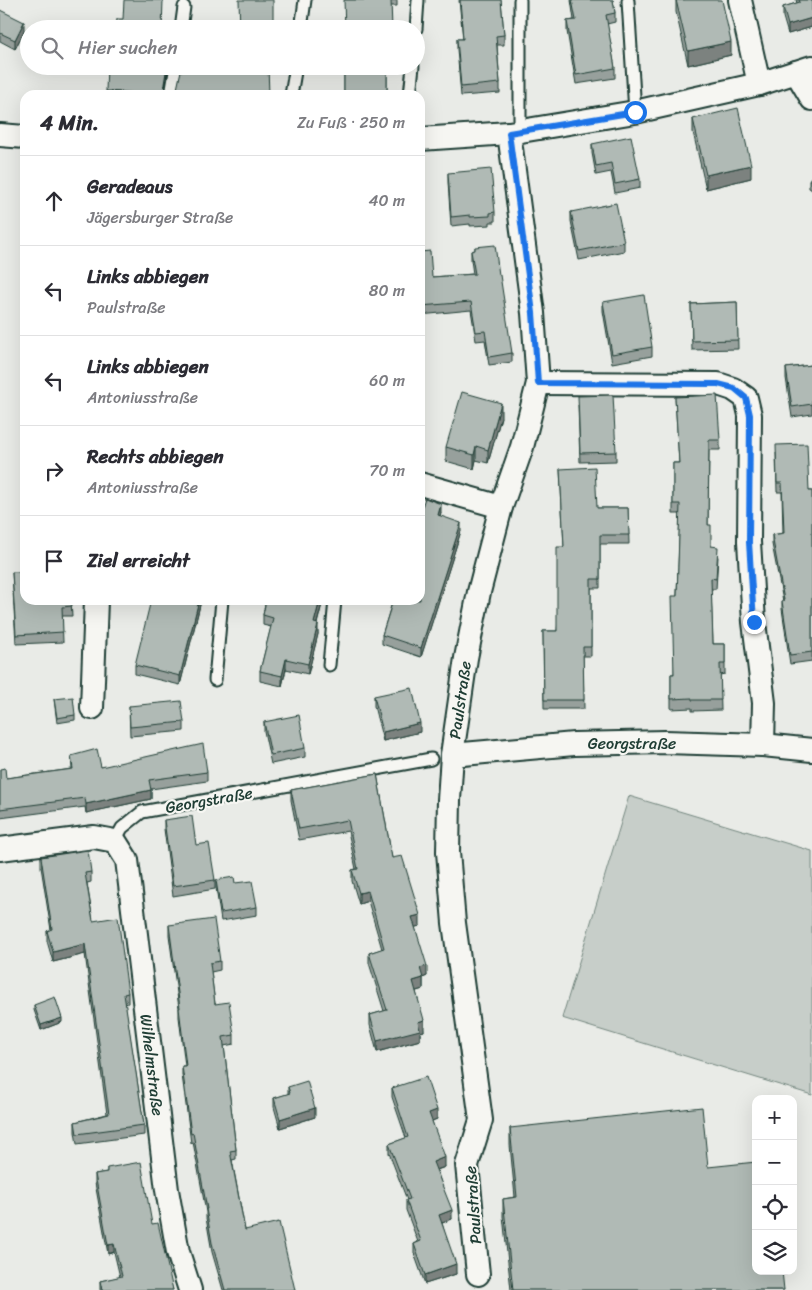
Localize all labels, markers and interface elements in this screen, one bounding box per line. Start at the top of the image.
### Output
search box [20,20,425,75]
text: Hier suchen [78,31,178,64]
icon: search [38,34,66,62]
route start [624,101,647,124]
text: 4 Min. [40,104,99,142]
text: Zu Fuß · 250 m [297,108,405,137]
text: Geradeaus [87,170,173,203]
text: 40 m [368,186,405,215]
icon: ahead [40,187,68,215]
text: Jägersburger Straße [87,203,233,232]
text: Links abbiegen [87,260,209,293]
text: 80 m [369,276,405,305]
icon: left [40,277,68,305]
text: Paulstraße [87,293,166,322]
text: Links abbiegen [87,350,209,383]
text: 60 m [369,366,405,395]
icon: left [40,367,68,395]
text: Antoniusstraße [87,383,198,412]
text: Rechts abbiegen [87,440,224,473]
text: 70 m [369,456,405,485]
icon: right [40,457,68,485]
text: Antoniusstraße [87,473,198,502]
text: Ziel erreicht [87,544,190,577]
icon: arrive [40,547,68,575]
route end [743,611,766,634]
street label: Paulstraße [440,659,480,741]
street label: Georgstraße [588,729,676,758]
street label: Georgstraße [163,778,255,822]
street label: Wilhelmstraße [131,1012,173,1118]
map controls [752,1095,797,1275]
button: + [752,1095,797,1140]
button: − [752,1140,797,1185]
street label: Paulstraße [456,1165,490,1245]
button: locate [752,1185,797,1230]
button: layers [752,1230,797,1275]

